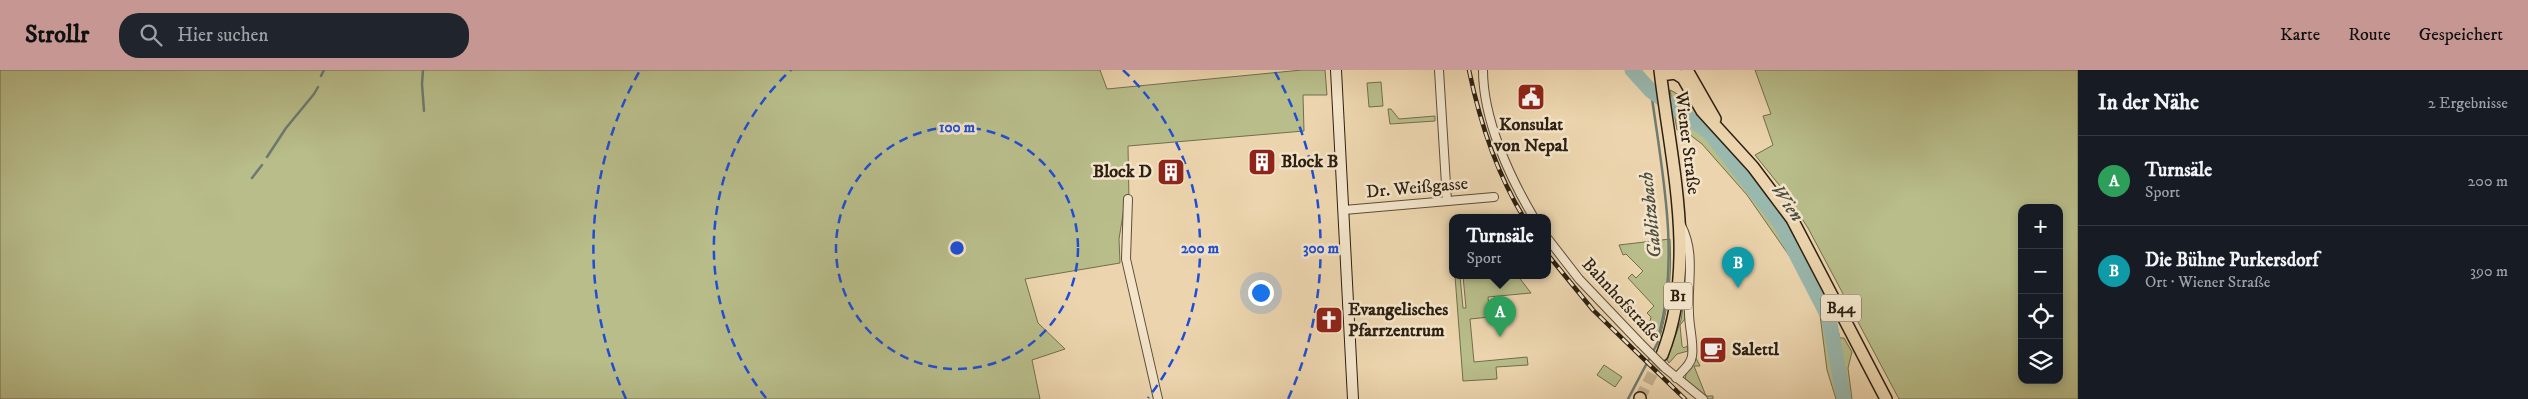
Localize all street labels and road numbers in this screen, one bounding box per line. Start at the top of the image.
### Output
street label: Wiener Straße [1670,89,1704,196]
street label: Dr. Weißgasse [1365,173,1469,203]
street label: Bahnhofstraße [1577,254,1665,346]
road number: B1 [1664,282,1692,310]
road number: B44 [1821,294,1861,322]

